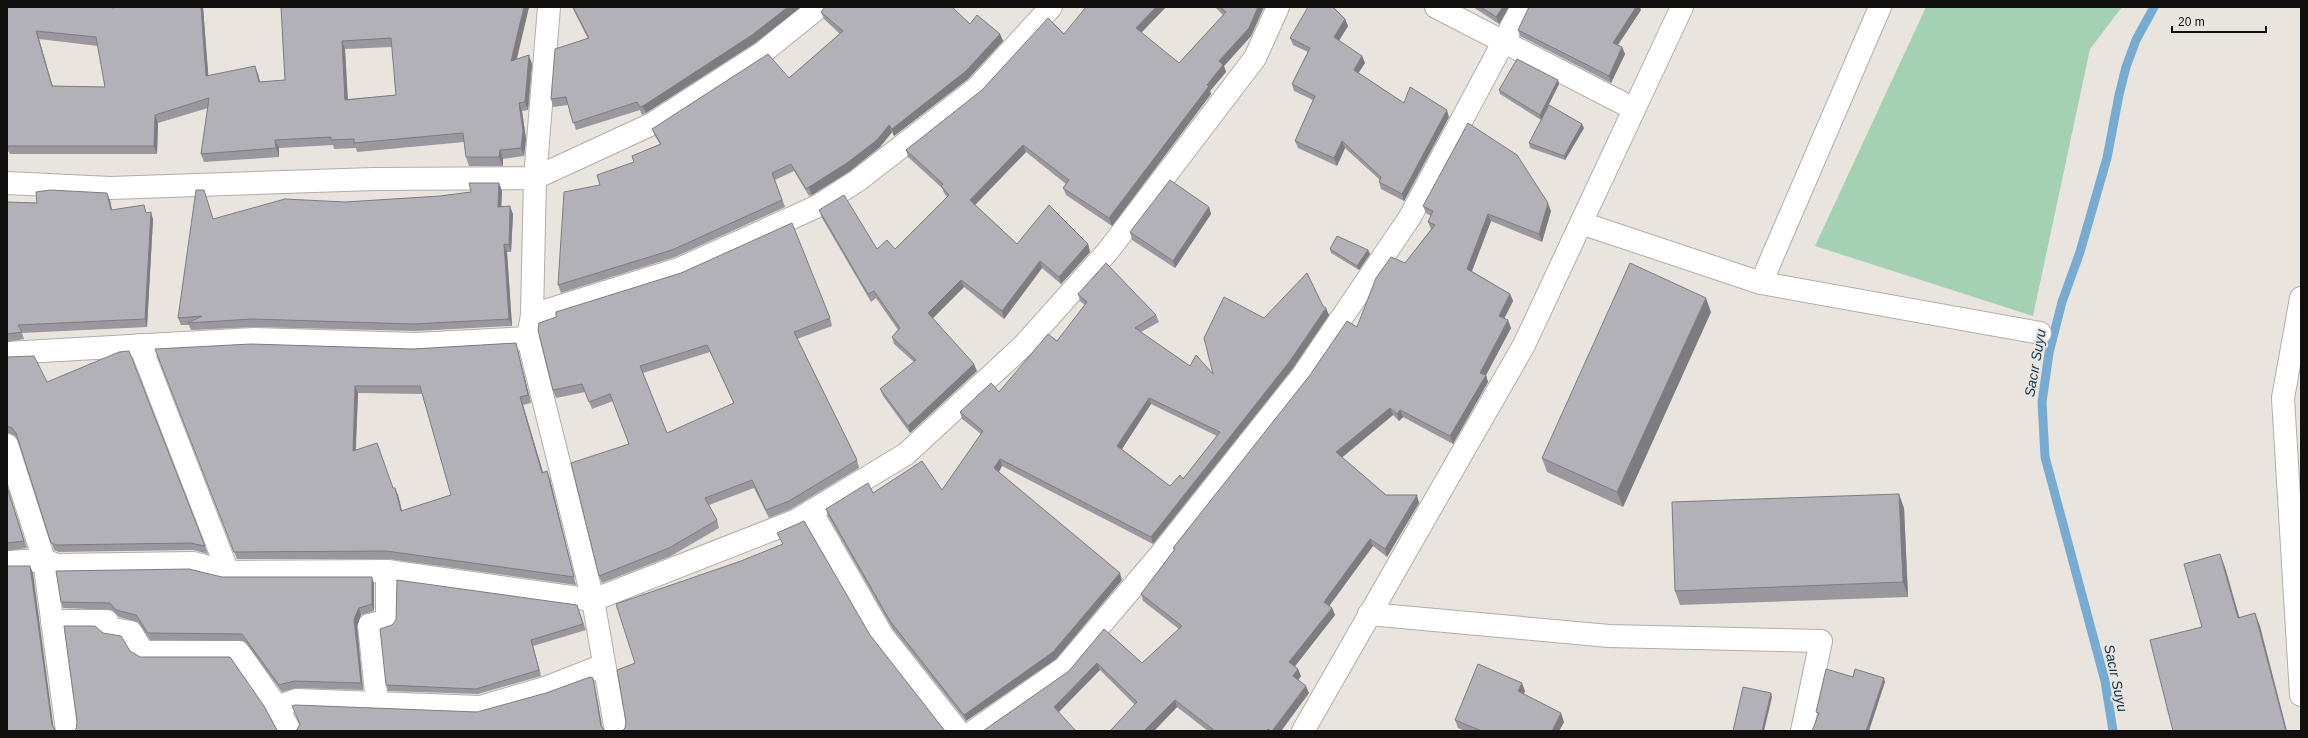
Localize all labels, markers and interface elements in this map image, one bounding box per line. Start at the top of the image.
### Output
scale bar [2172,8,2266,34]
text: 20 m [2178,15,2205,29]
water label: Sacır Suyu [2021,328,2049,398]
water label: Sacır Suyu [2101,643,2131,713]

